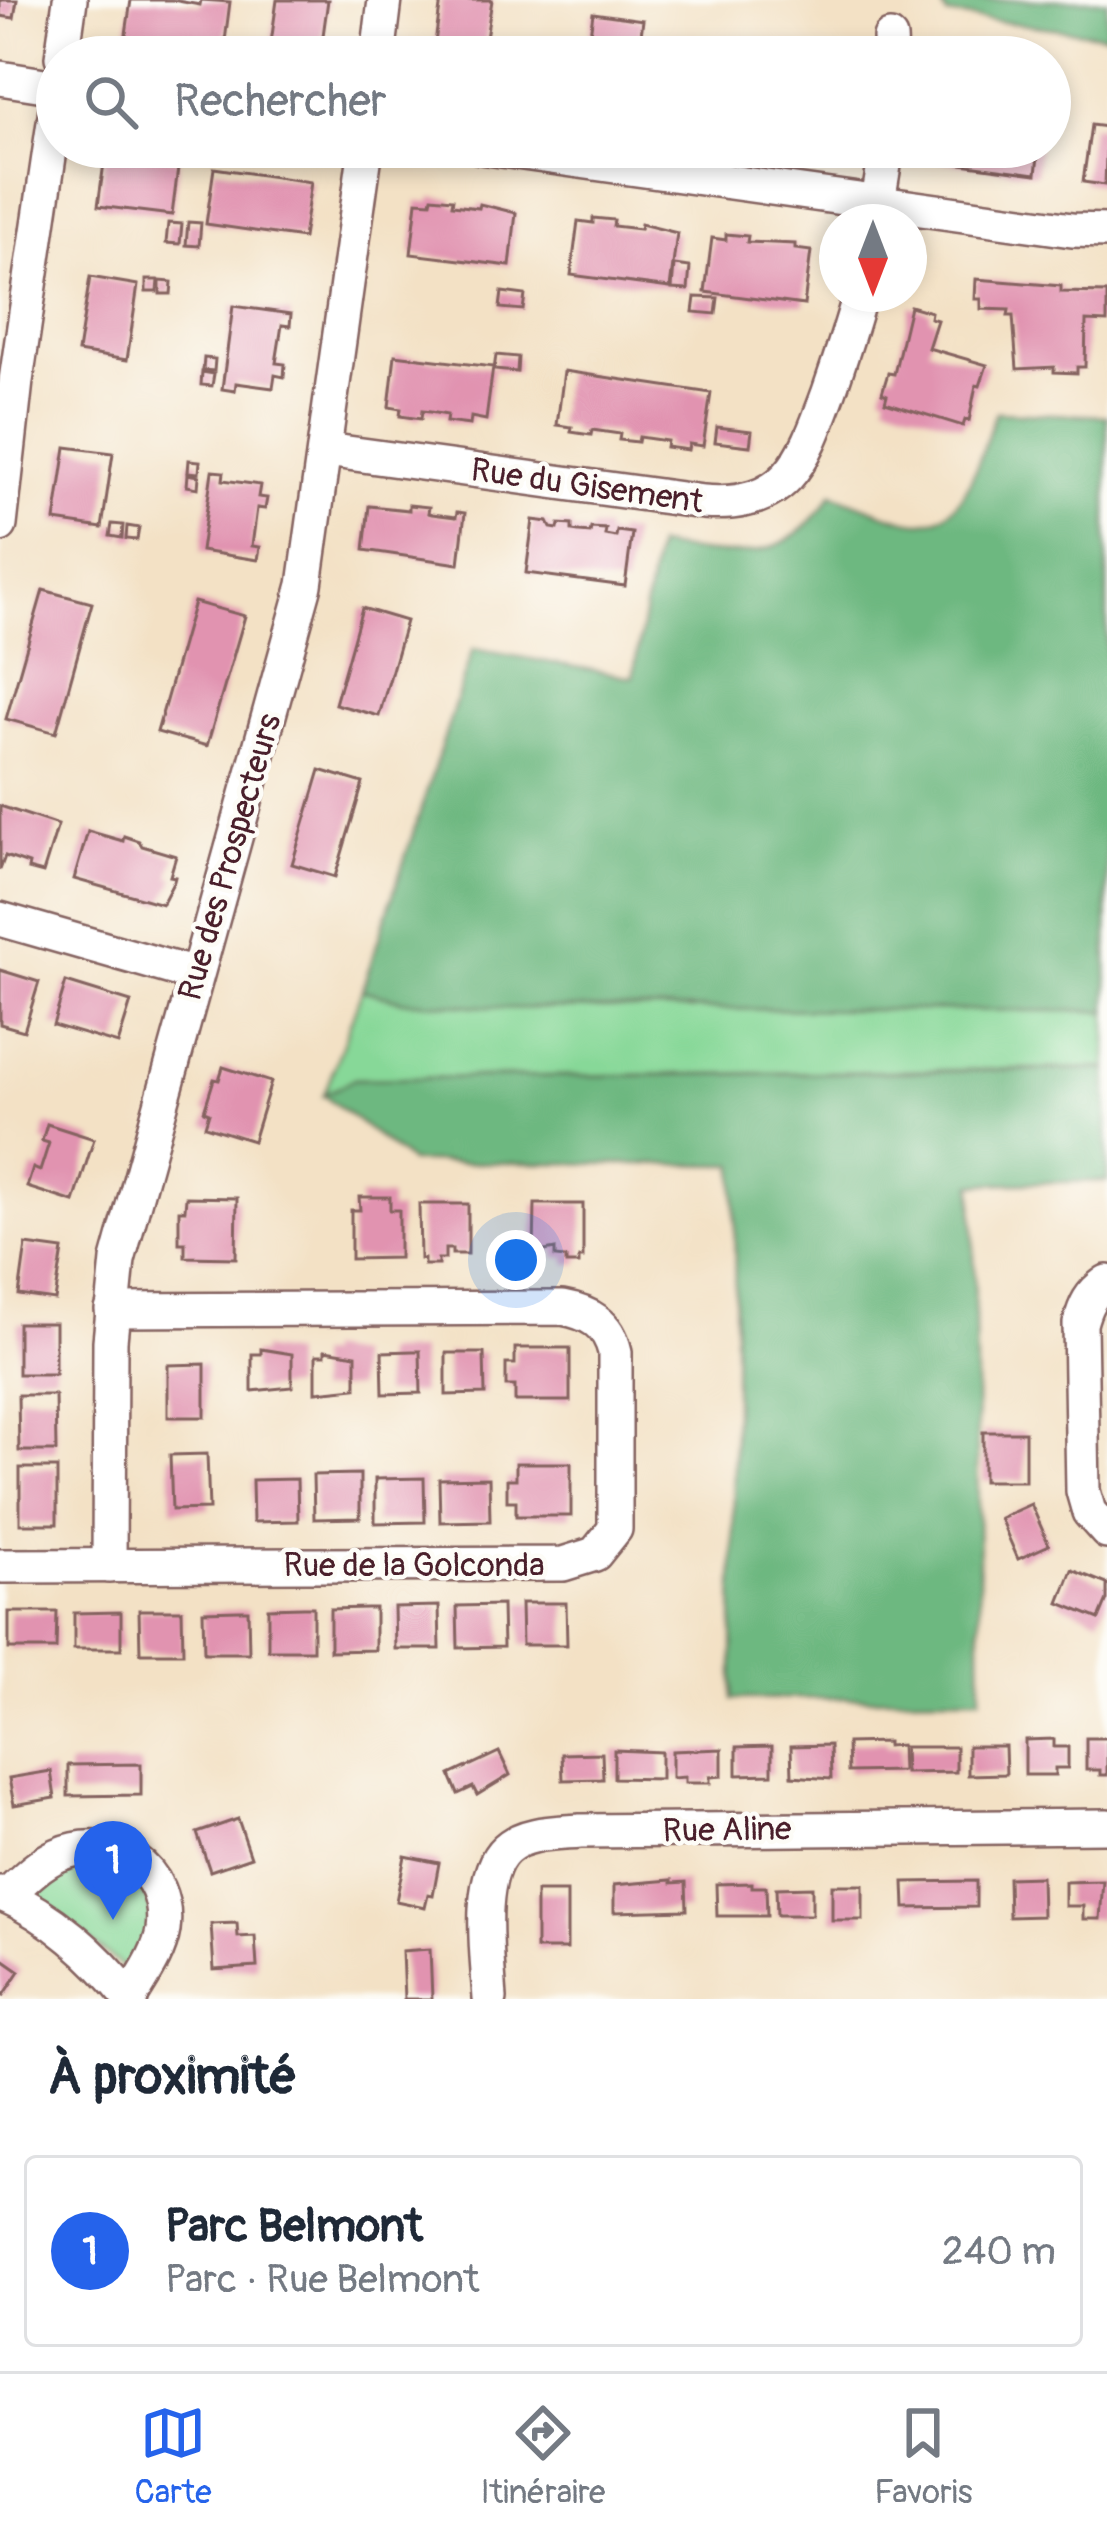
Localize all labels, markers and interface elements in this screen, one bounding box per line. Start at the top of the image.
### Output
search box [36,36,1071,168]
icon: search [78,69,144,135]
text: Rechercher [174,74,387,130]
north arrow [819,204,927,312]
street label: Rue du Gisement [468,449,706,523]
street label: Rue des Prospecteurs [169,709,291,1005]
your location [486,1230,546,1290]
street label: Rue de la Golconda [283,1545,545,1586]
street label: Rue Aline [662,1808,792,1852]
pin: 1 [74,1821,152,1920]
text: À proximité [48,2045,297,2109]
text: Parc Belmont [165,2199,423,2255]
text: 1 [82,2227,98,2276]
text: 240 m [942,2227,1056,2276]
text: Parc · Rue Belmont [165,2255,479,2304]
tab: Carte [134,2400,212,2513]
tab: Itinéraire [481,2400,605,2513]
tab: Favoris [874,2400,972,2513]

